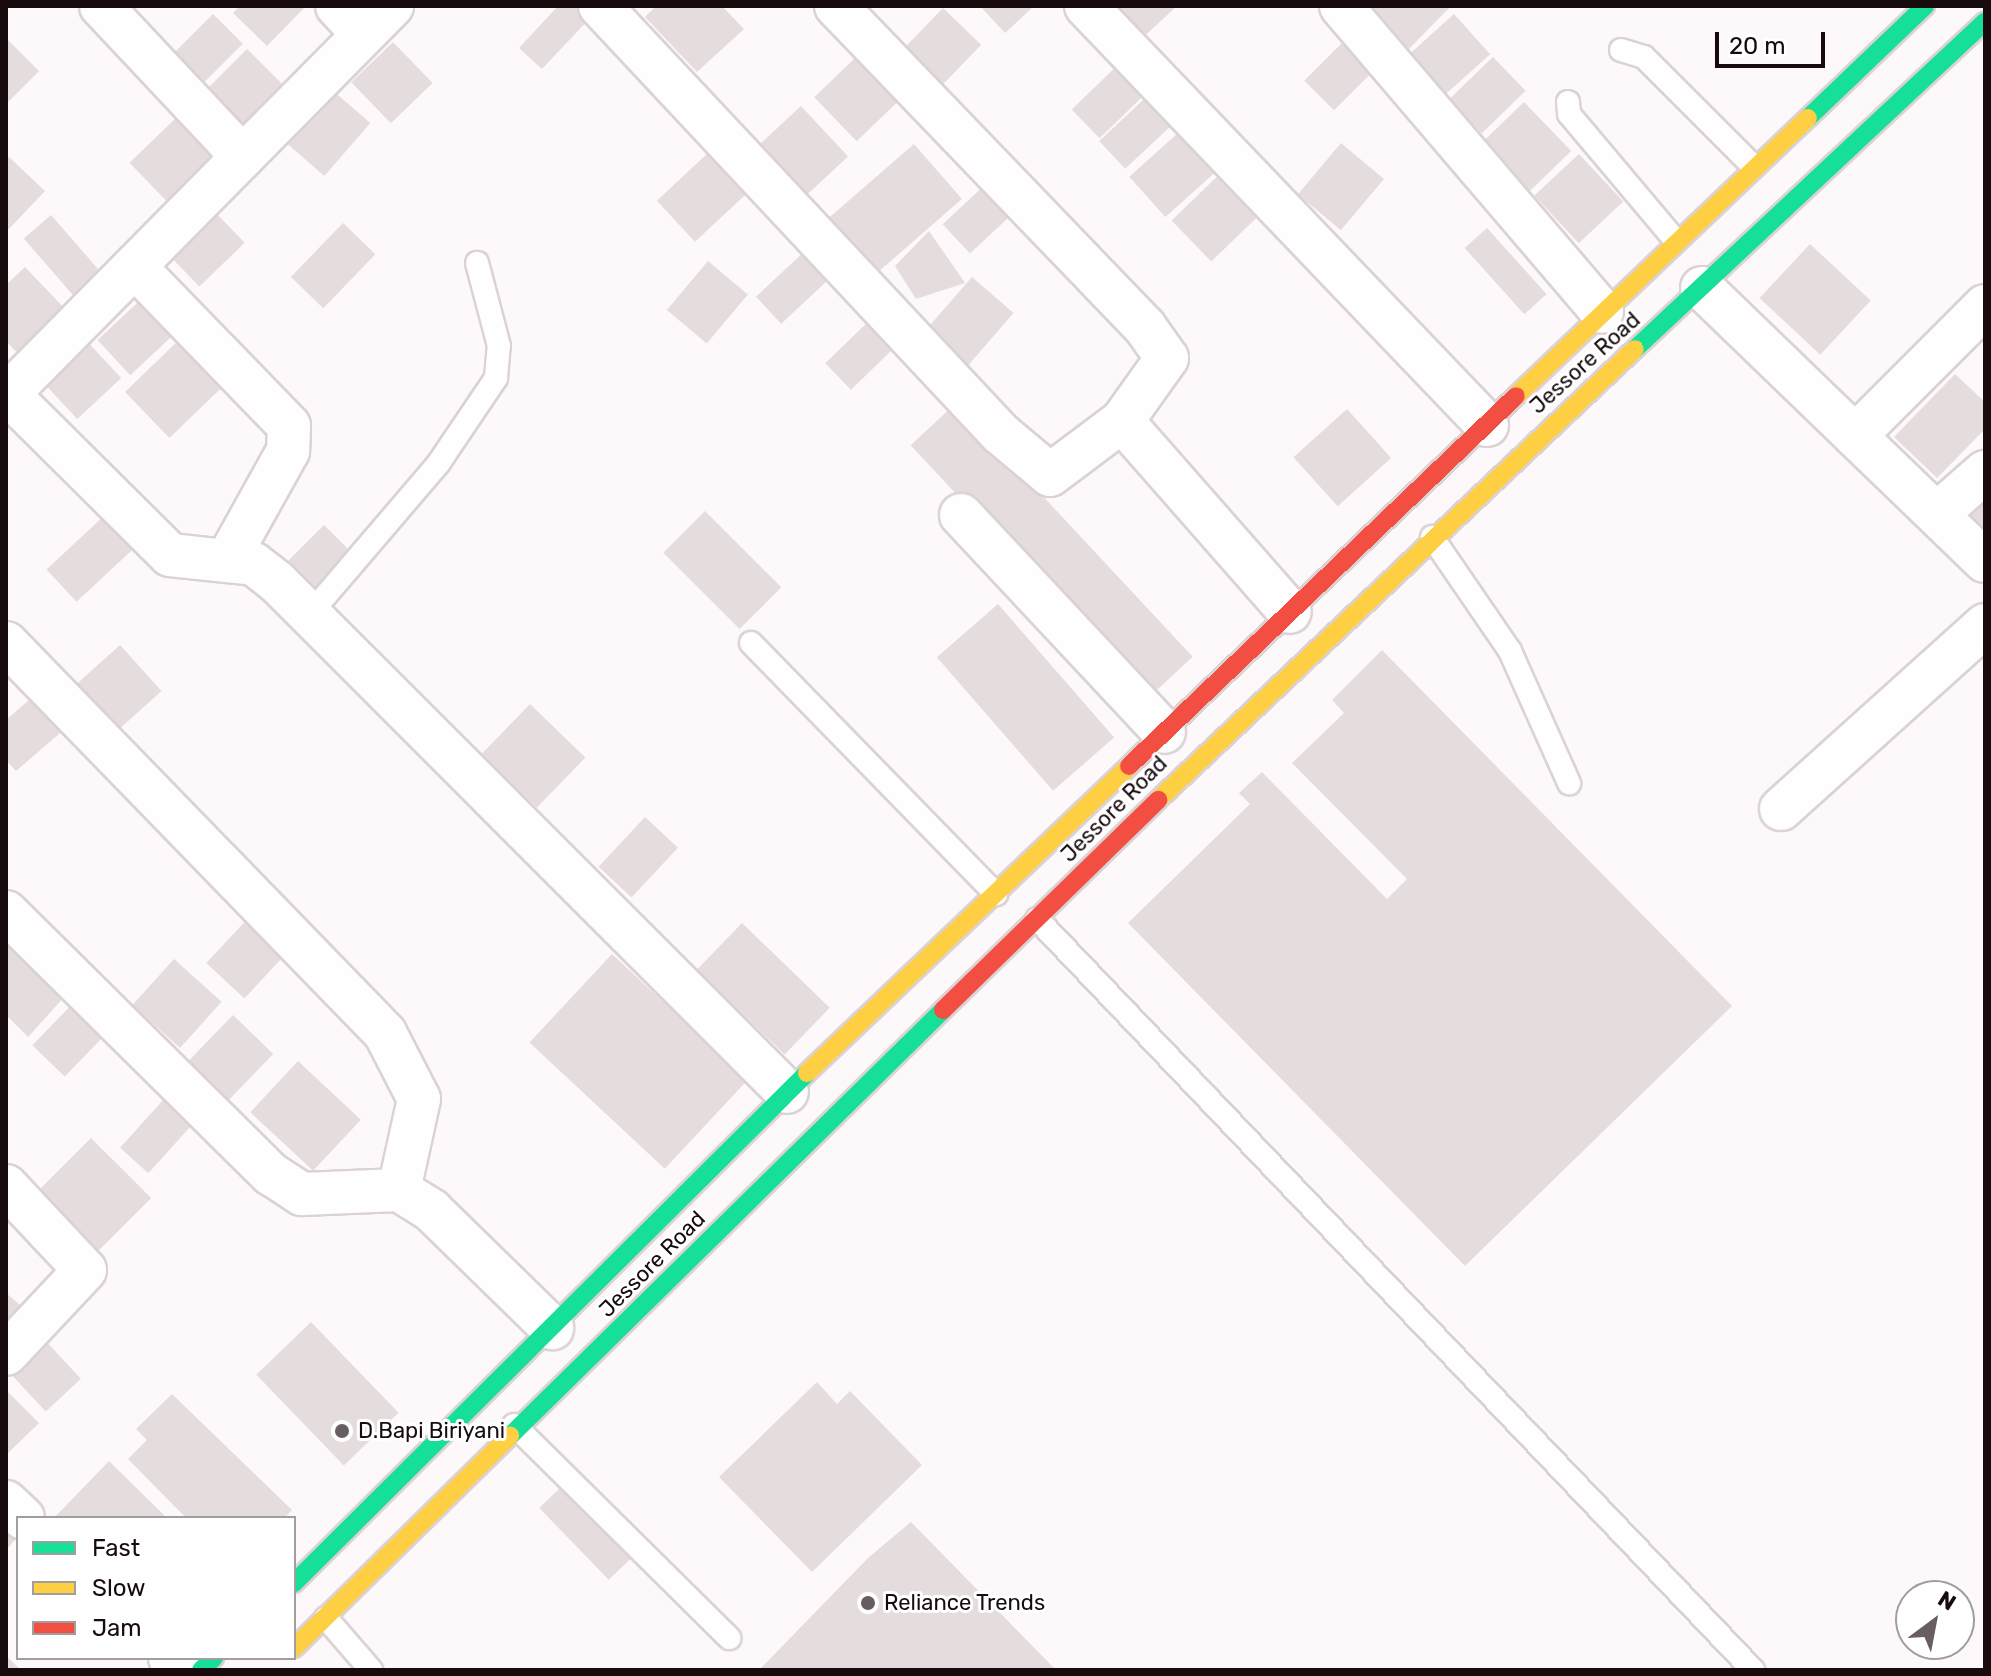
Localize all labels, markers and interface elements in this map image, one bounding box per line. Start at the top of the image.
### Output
scale bar [1719,16,1829,66]
text: 20 m [1729,32,1786,60]
street label: Jessore Road [1524,307,1646,419]
street label: Jessore Road [1055,750,1173,868]
street label: Jessore Road [593,1205,711,1323]
place label: D.Bapi Biriyani [358,1418,505,1444]
marker: D.Bapi Biriyani [333,1422,351,1440]
legend [16,1516,296,1660]
text: Fast [92,1534,140,1562]
text: Slow [92,1574,145,1602]
north arrow [1895,1580,1975,1660]
text: N [1933,1585,1961,1617]
place label: Reliance Trends [884,1590,1046,1616]
marker: Reliance Trends [859,1594,877,1612]
text: Jam [92,1614,142,1642]

